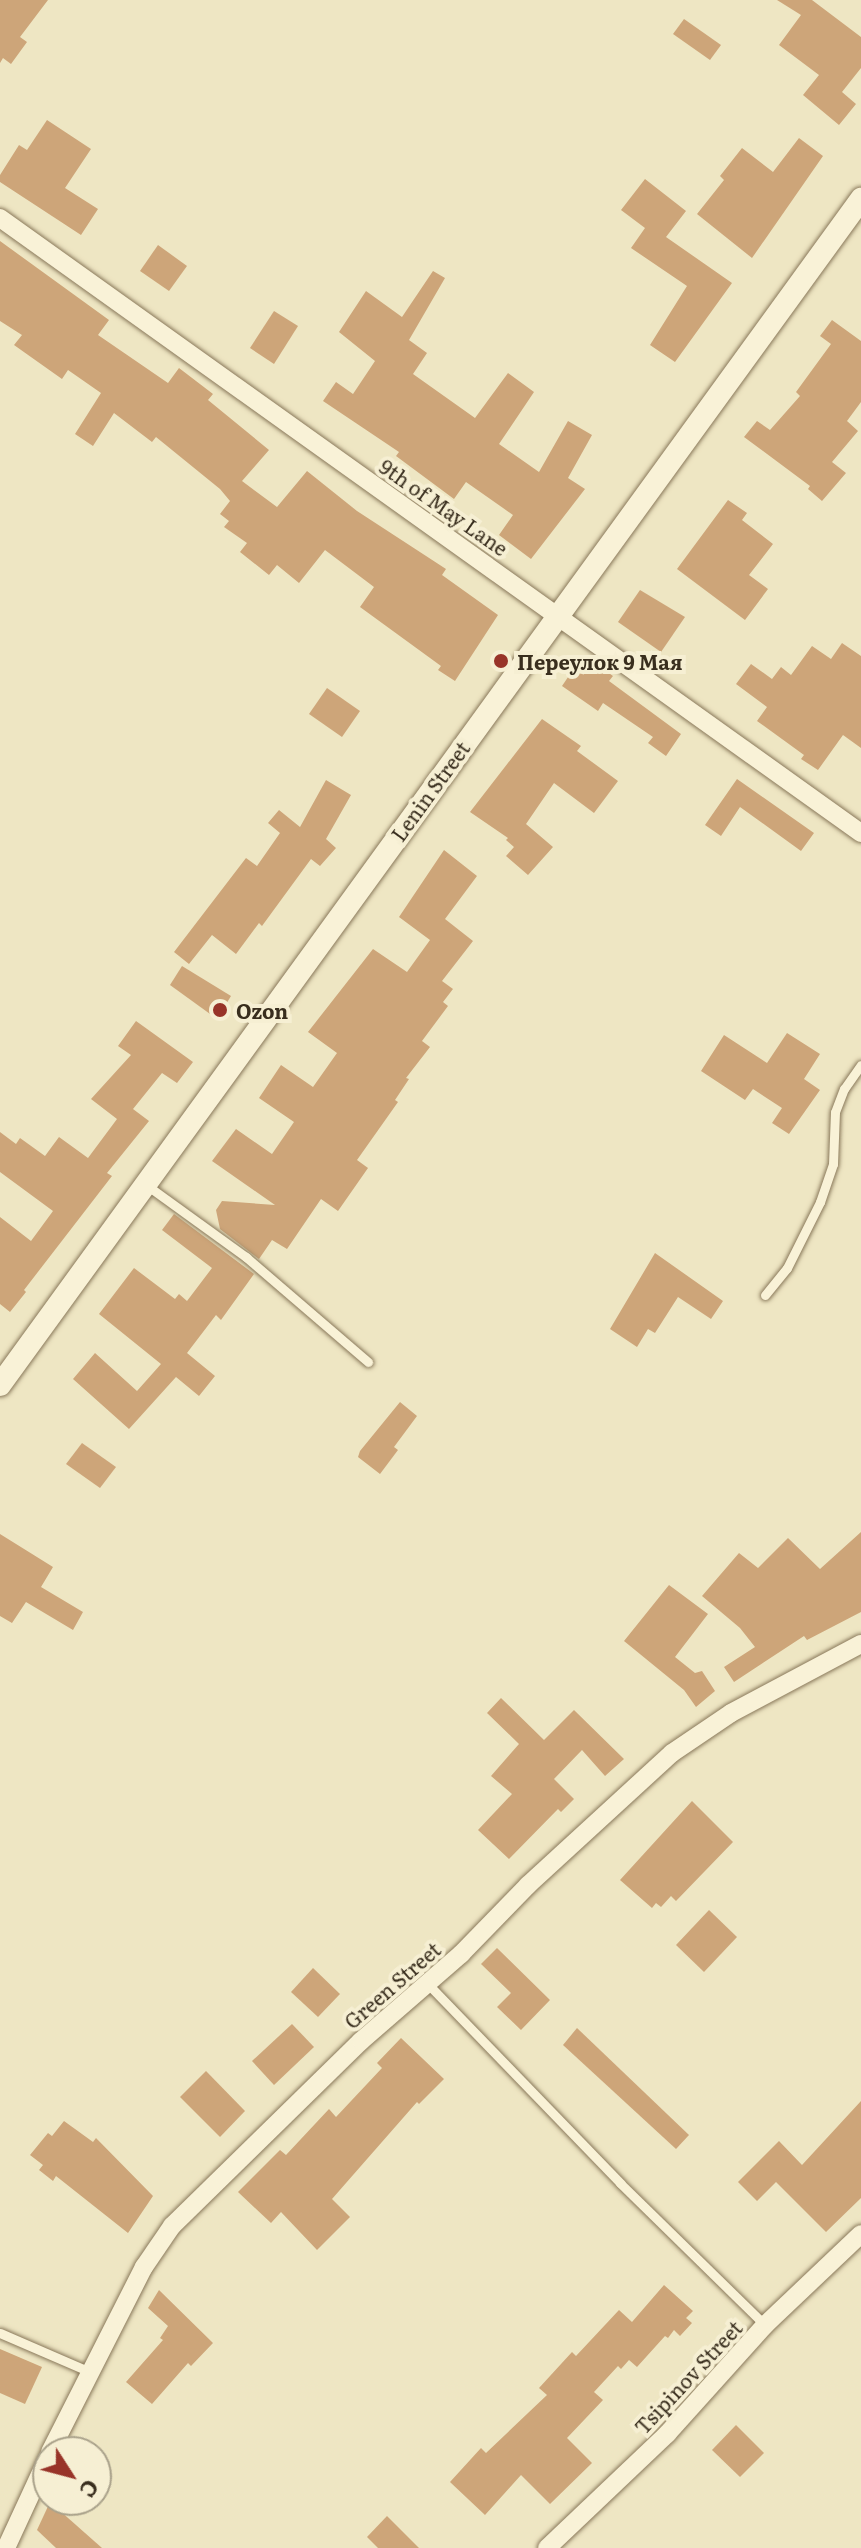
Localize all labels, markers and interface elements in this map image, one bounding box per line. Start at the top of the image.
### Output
street label: 9th of May Lane [375,454,513,560]
place label: Переулок 9 Мая [517,649,683,673]
marker: Переулок 9 Мая [492,652,510,670]
street label: Lenin Street [386,737,474,845]
place label: Ozon [236,998,288,1022]
marker: Ozon [211,1001,229,1019]
street label: Green Street [339,1937,445,2033]
street label: Tsipinov Street [629,2315,747,2439]
north arrow [32,2436,112,2516]
text: С [72,2473,108,2505]

